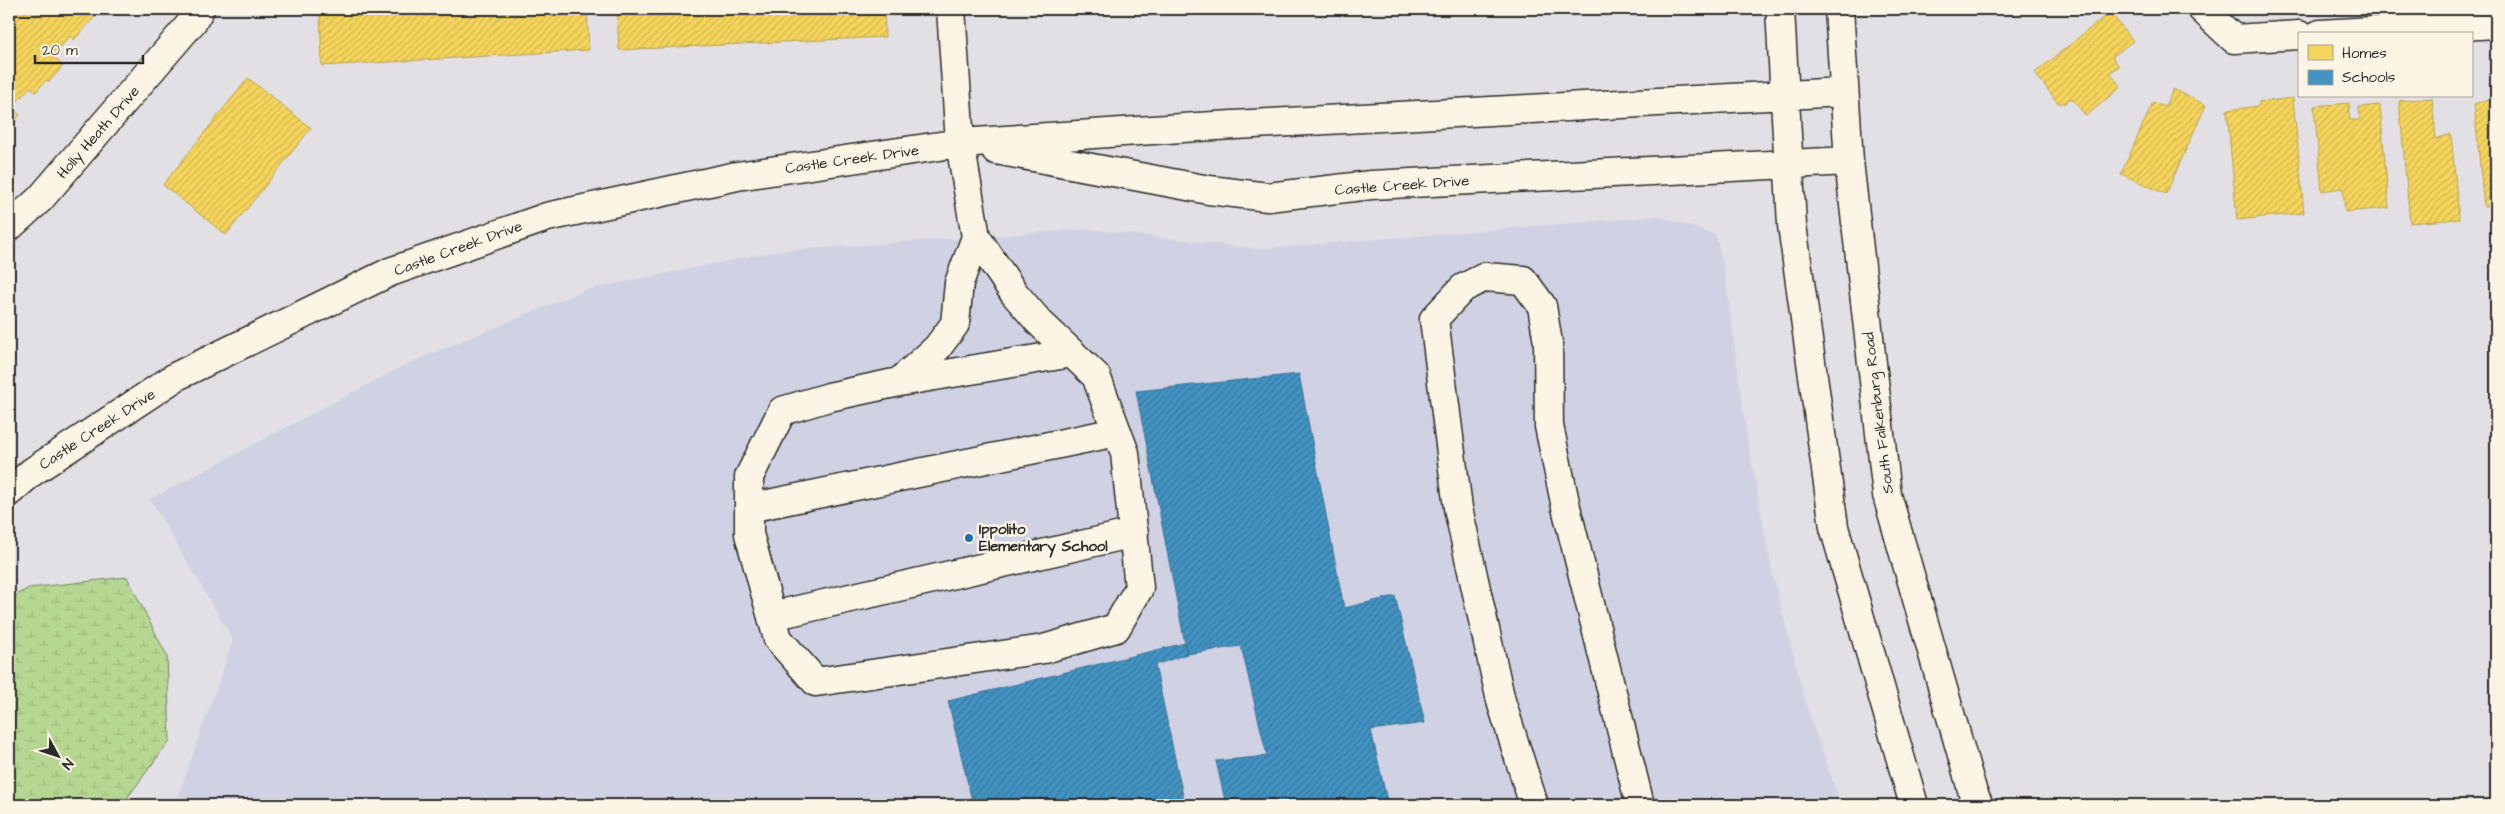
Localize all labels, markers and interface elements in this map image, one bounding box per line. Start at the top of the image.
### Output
scale bar [35,32,142,64]
legend [2298,32,2472,98]
text: 20 m [42,40,78,61]
text: Homes [2342,43,2387,64]
text: Schools [2342,67,2396,88]
street label: Holly Heath Drive [52,81,145,184]
street label: Castle Creek Drive [784,140,920,179]
street label: Castle Creek Drive [1334,170,1470,201]
street label: Castle Creek Drive [391,216,525,281]
street label: South Falkenburg Road [1858,330,1900,495]
street label: Castle Creek Drive [35,384,160,475]
place label: Ippolito Elementary School [979,519,1108,558]
marker: Ippolito Elementary School [963,532,975,544]
north arrow [32,732,82,782]
text: N [57,754,78,774]

